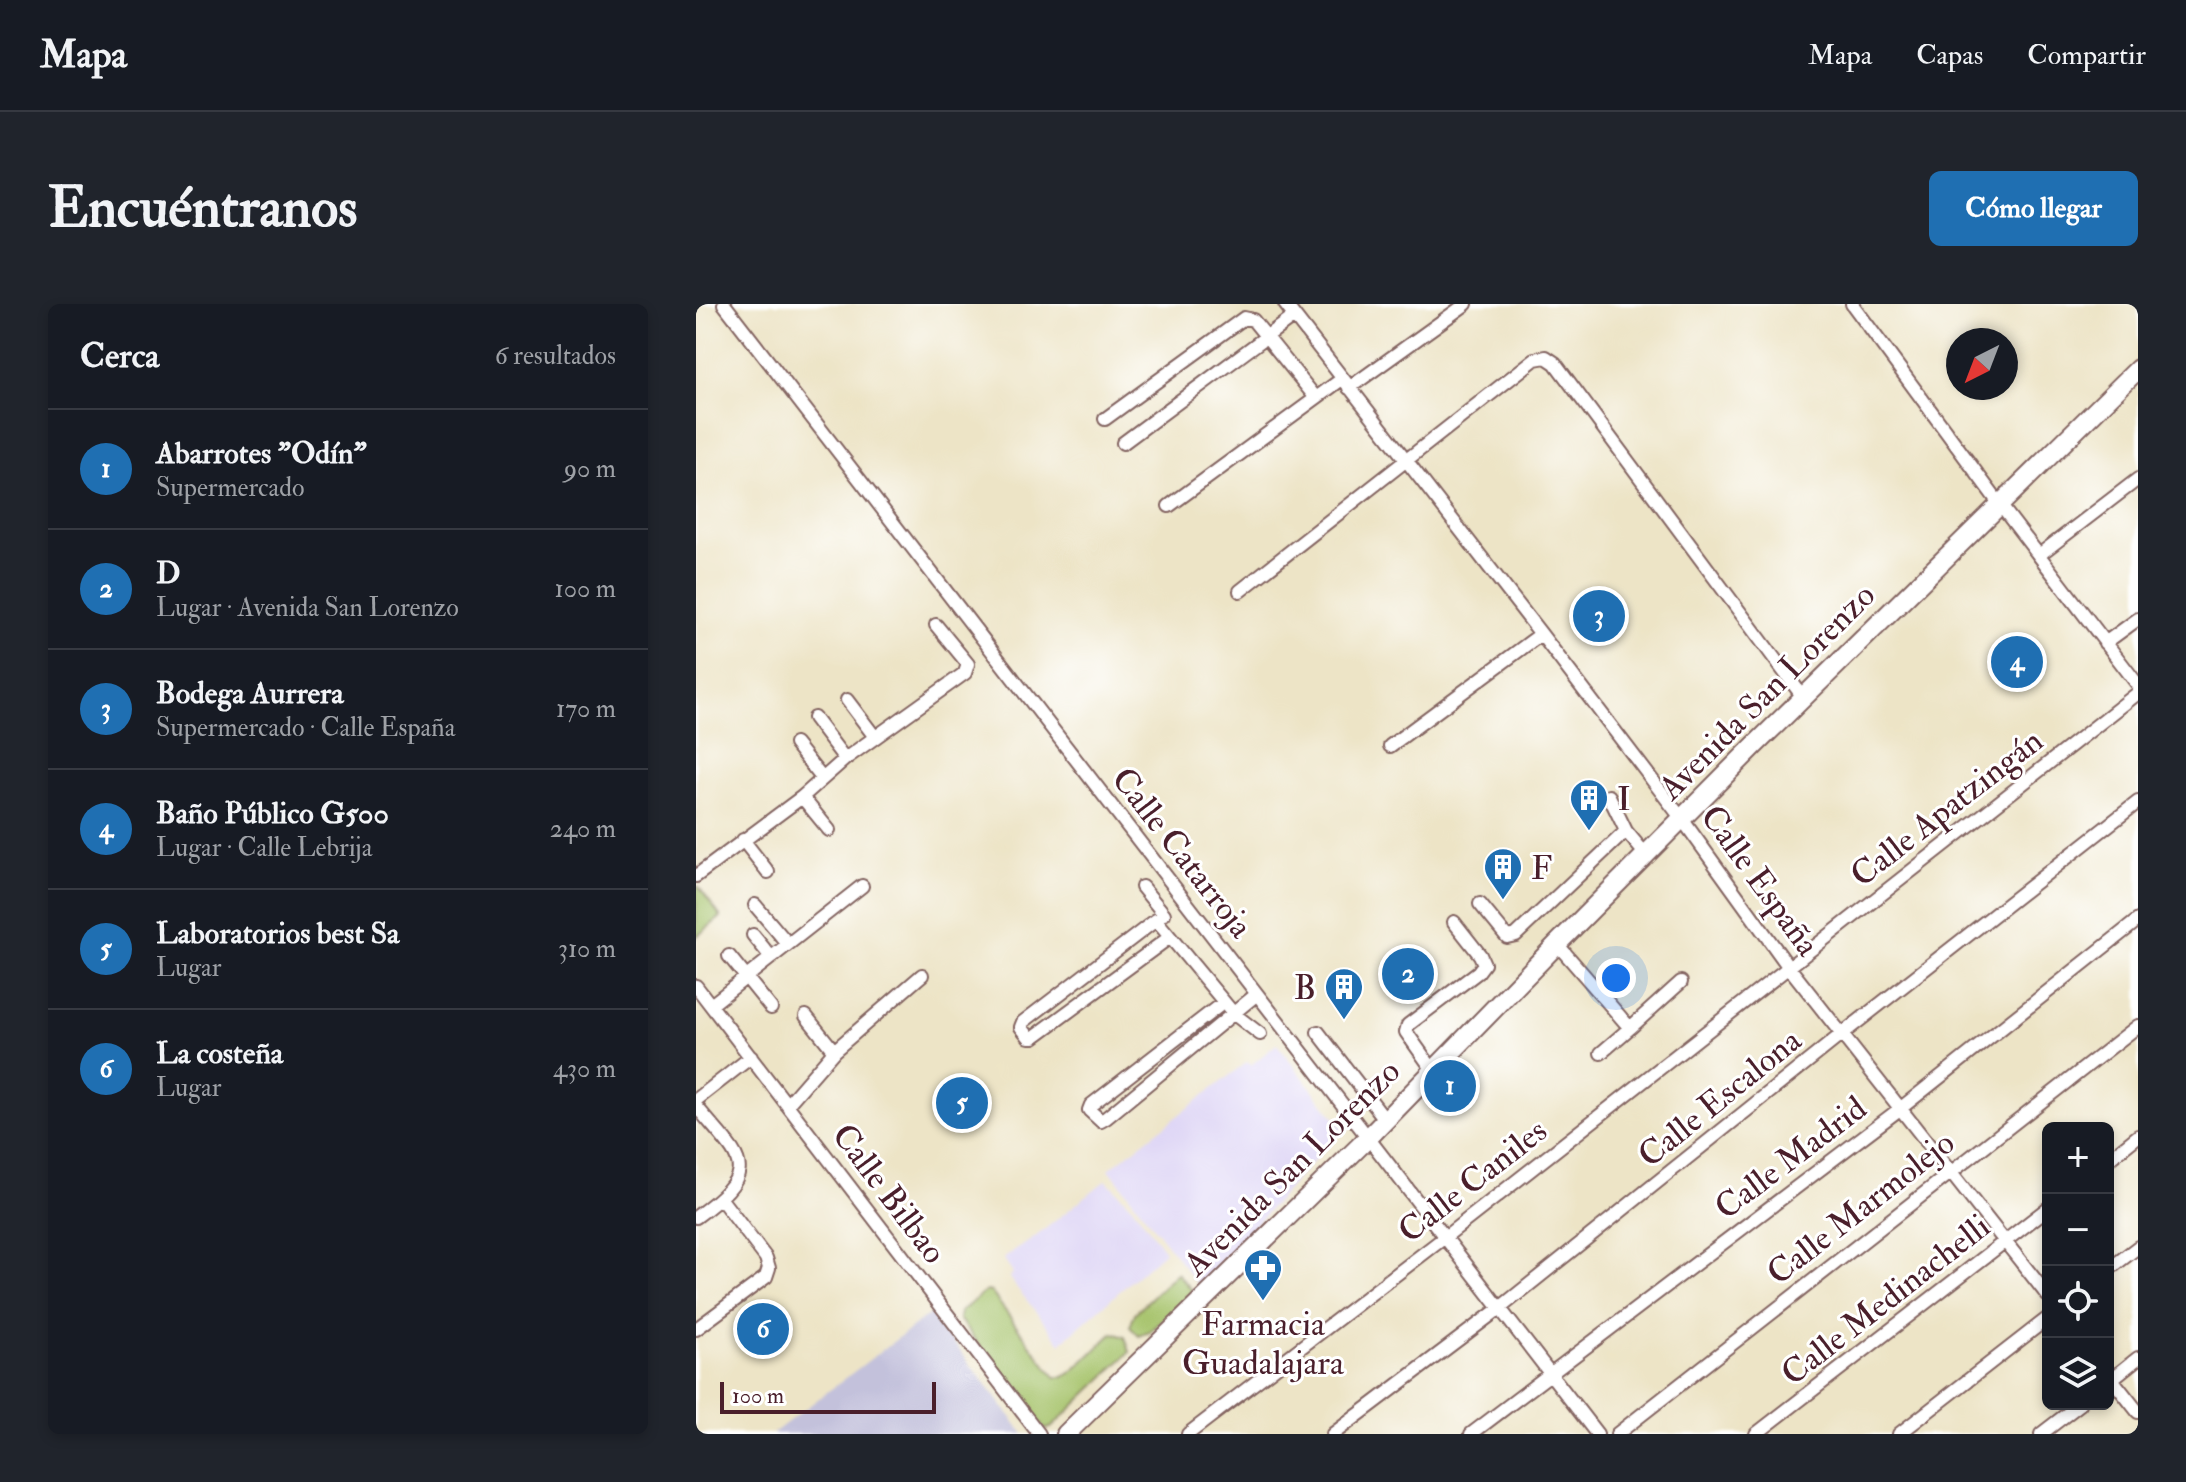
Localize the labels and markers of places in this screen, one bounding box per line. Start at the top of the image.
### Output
pin: 3 [1573,586,1625,646]
pin: 4 [1991,632,2043,692]
building icon: I [1568,777,1610,832]
place label: I [1617,778,1631,821]
building icon: F [1482,846,1524,901]
place label: F [1531,847,1552,890]
pin: 2 [1382,944,1434,1004]
building icon: B [1323,966,1365,1021]
place label: B [1294,967,1316,1010]
pin: 1 [1424,1056,1476,1116]
pin: 5 [936,1073,988,1133]
pharmacy icon: Farmacia Guadalajara [1242,1247,1284,1302]
pin: 6 [737,1299,789,1359]
place label: Farmacia Guadalajara [1182,1303,1345,1385]

